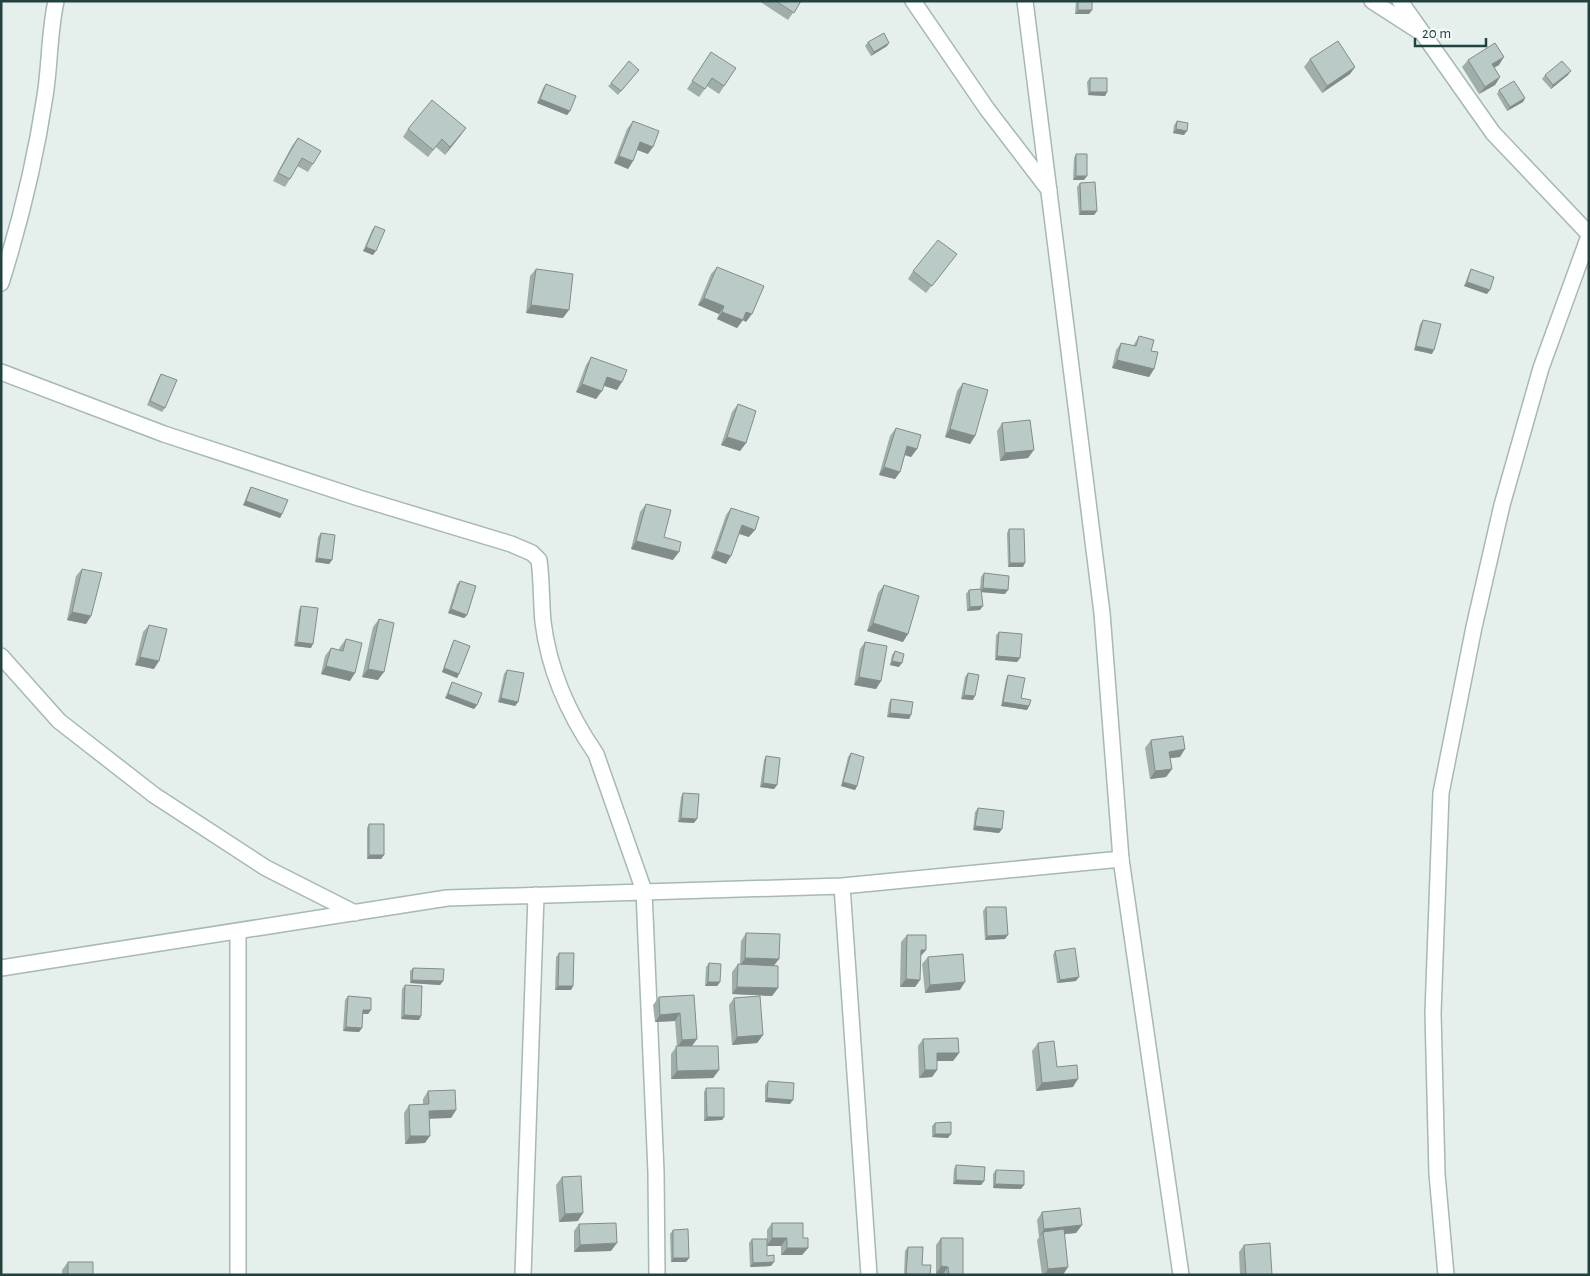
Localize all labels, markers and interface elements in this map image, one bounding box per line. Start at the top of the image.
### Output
scale bar [1415,15,1486,47]
text: 20 m [1422,26,1451,41]

